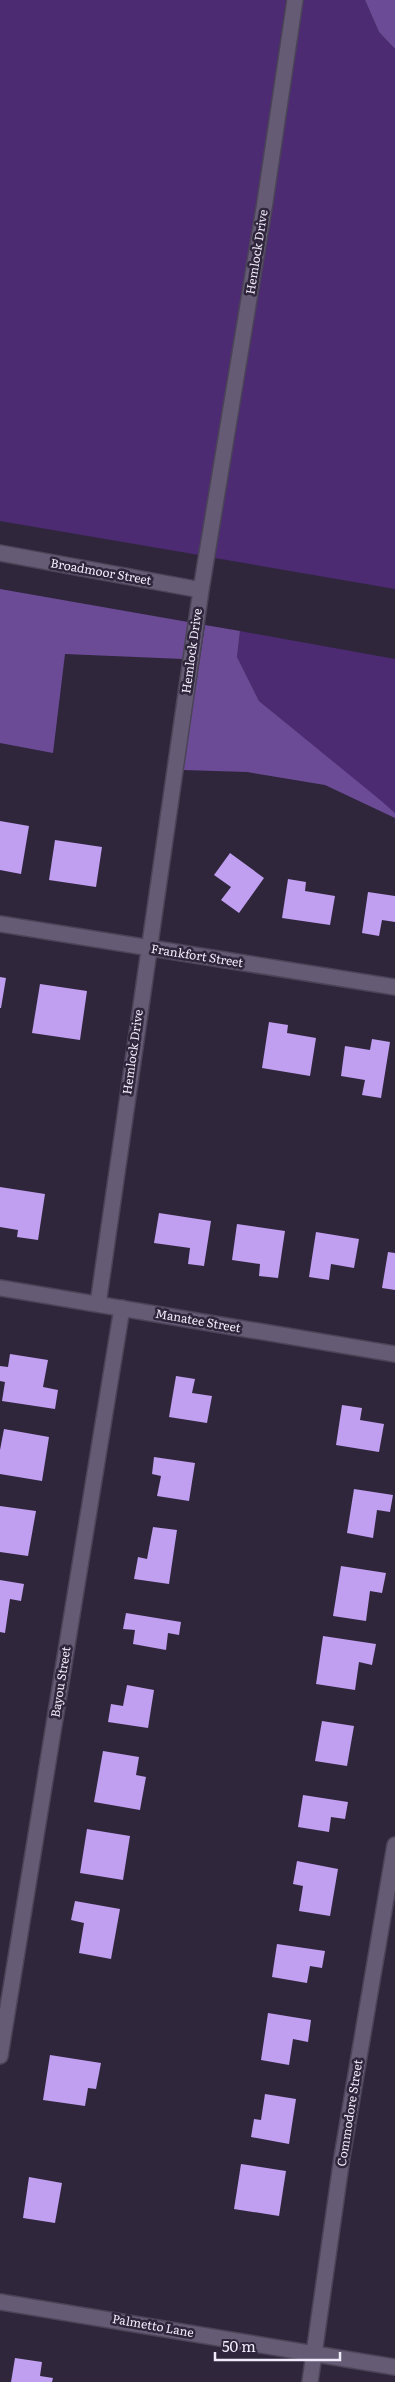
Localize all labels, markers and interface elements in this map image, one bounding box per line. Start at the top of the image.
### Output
street label: Hemlock Drive [240,208,272,296]
street label: Broadmoor Street [49,553,153,589]
street label: Hemlock Drive [176,607,206,695]
street label: Frankfort Street [150,939,245,971]
street label: Hemlock Drive [117,1008,147,1096]
street label: Manatee Street [154,1304,242,1336]
street label: Bayou Street [46,1645,75,1719]
street label: Commodore Street [332,2058,366,2168]
street label: Palmetto Lane [111,2309,195,2341]
scale bar [215,2330,340,2362]
text: 50 m [222,2334,256,2357]

